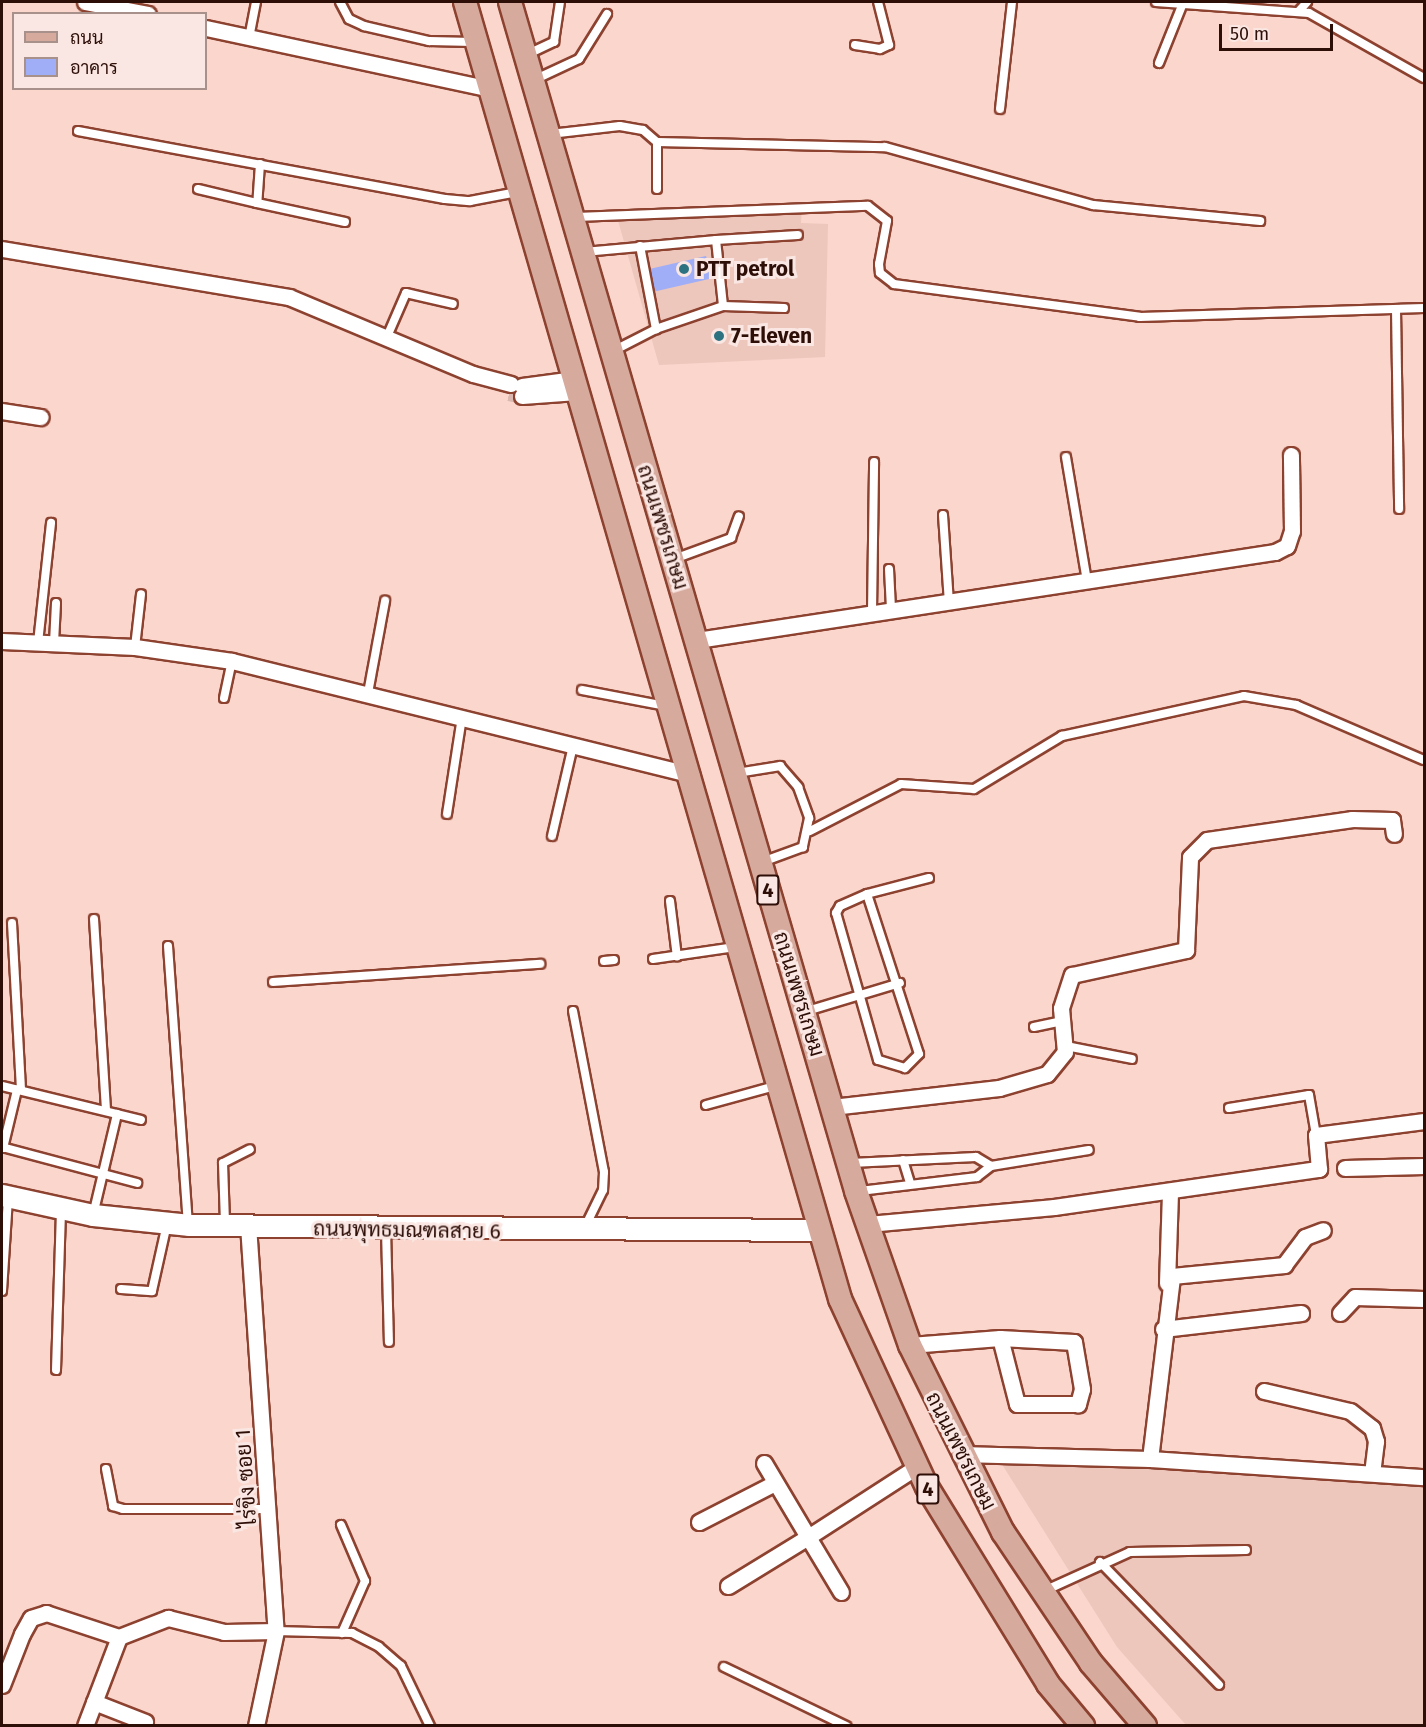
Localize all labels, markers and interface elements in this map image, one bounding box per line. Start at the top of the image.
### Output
legend [12,12,207,90]
scale bar [1222,12,1336,50]
text: 50 m [1230,23,1269,45]
text: ถนน [70,27,103,49]
text: อาคาร [70,57,118,79]
place label: PTT petrol [696,256,794,282]
marker: PTT petrol [677,262,691,276]
place label: 7-Eleven [731,323,812,349]
marker: 7-Eleven [712,329,726,343]
street label: ถนนเพชรเกษม [632,462,694,592]
road number: 4 [756,873,780,907]
street label: ถนนเพชรเกษม [768,929,830,1059]
street label: ถนนพุทธมณฑลสาย 6 [313,1216,501,1244]
street label: ถนนเพชรเกษม [920,1388,1002,1514]
street label: ไร่ขิง ซอย 1 [230,1428,262,1528]
road number: 4 [916,1472,940,1506]

